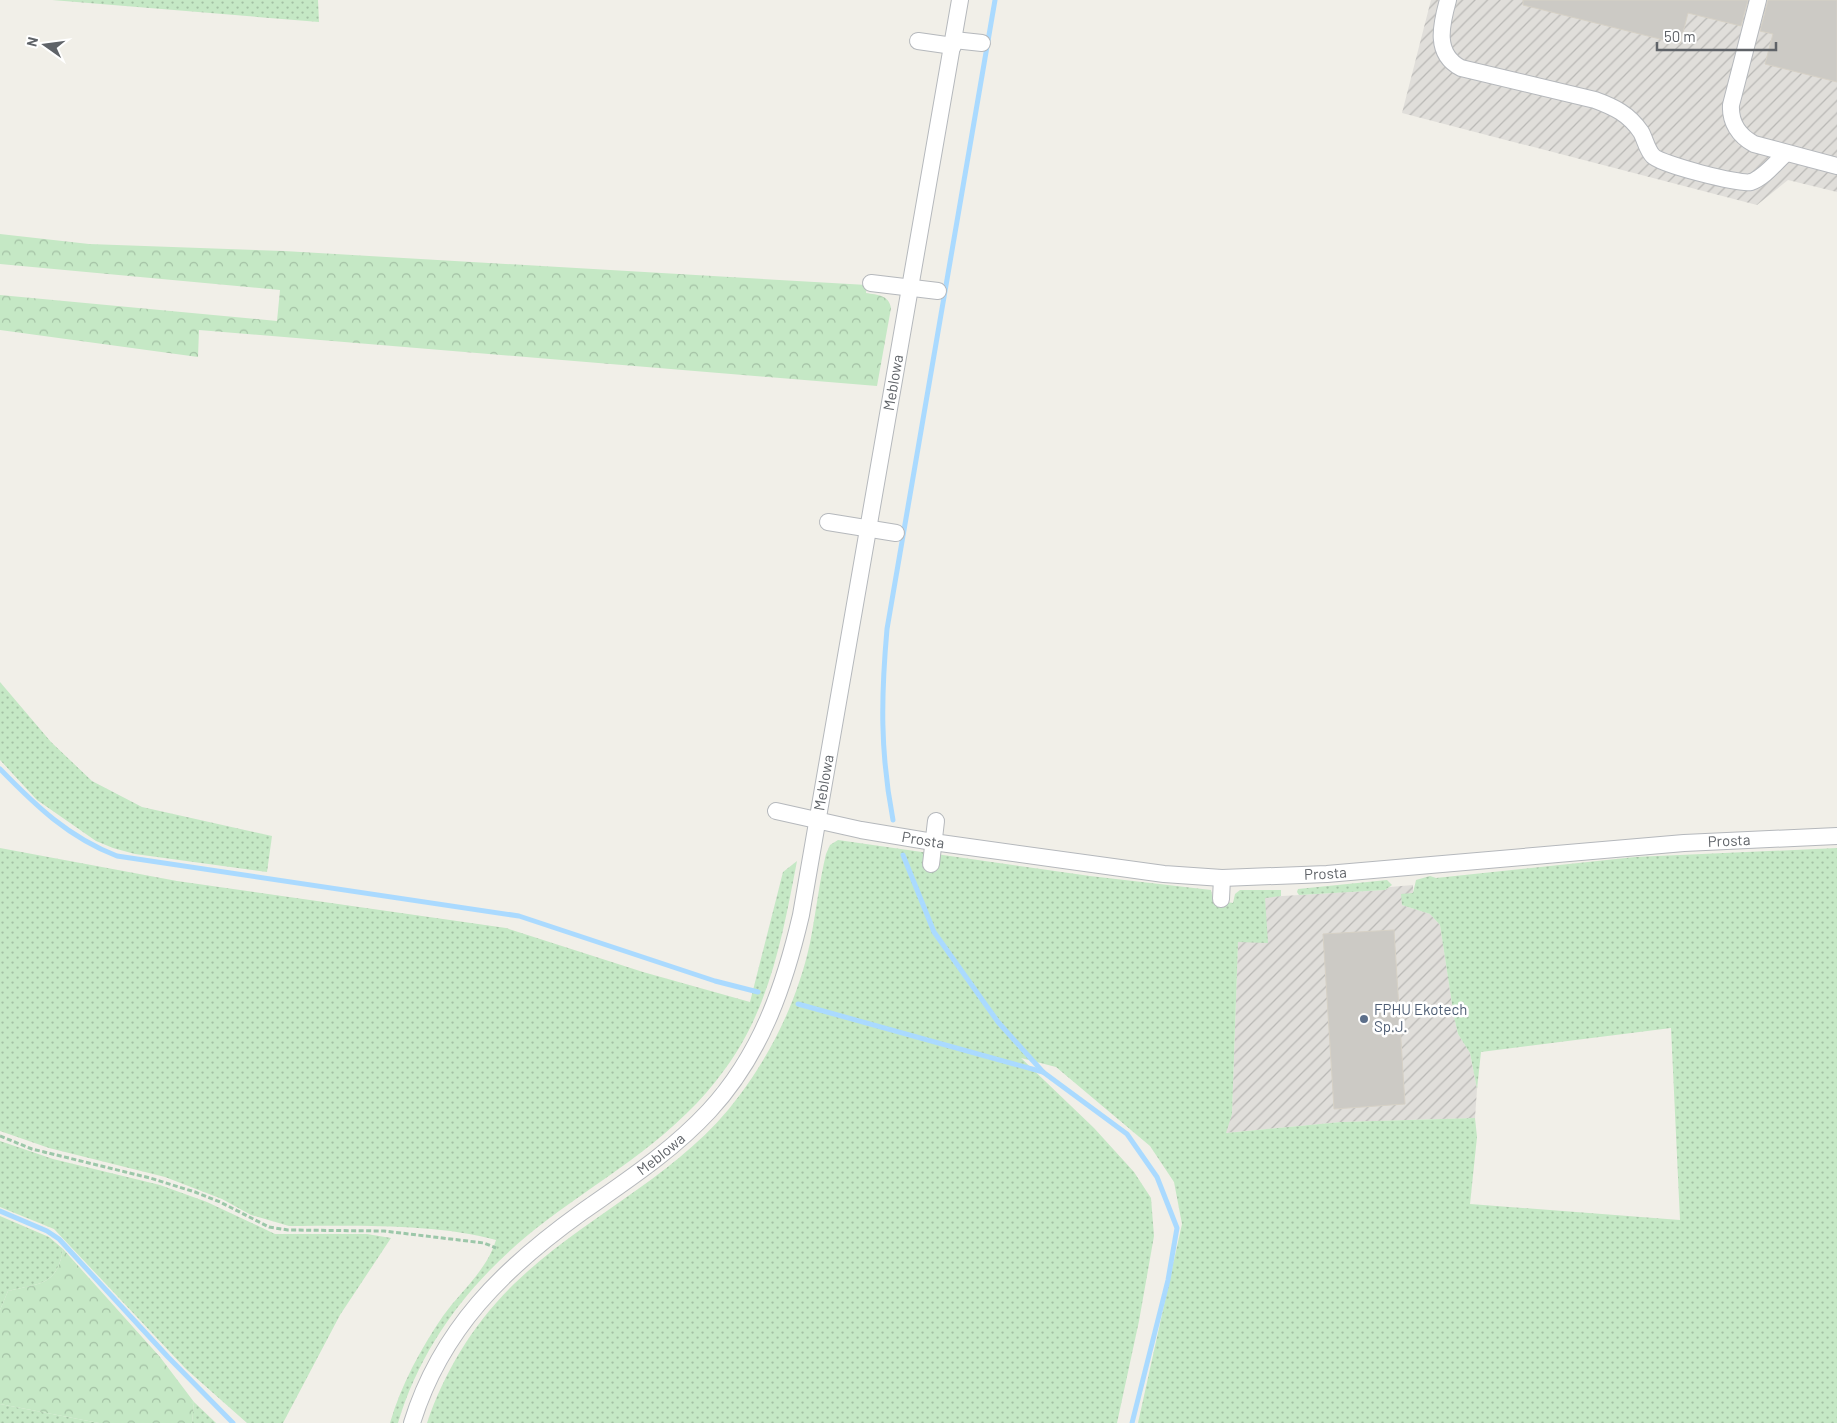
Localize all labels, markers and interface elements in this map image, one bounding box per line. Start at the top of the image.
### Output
north arrow [20,20,70,70]
scale bar [1657,20,1776,52]
text: 50 m [1664,27,1696,45]
text: N [23,35,41,48]
street label: Meblowa [879,353,906,412]
street label: Meblowa [809,753,837,812]
street label: Prosta [901,827,946,851]
street label: Prosta [1707,830,1751,850]
street label: Prosta [1304,862,1348,883]
place label: FPHU Ekotech Sp.J. [1374,1000,1467,1035]
marker: FPHU Ekotech Sp.J. [1358,1013,1370,1025]
street label: Meblowa [633,1129,688,1178]

